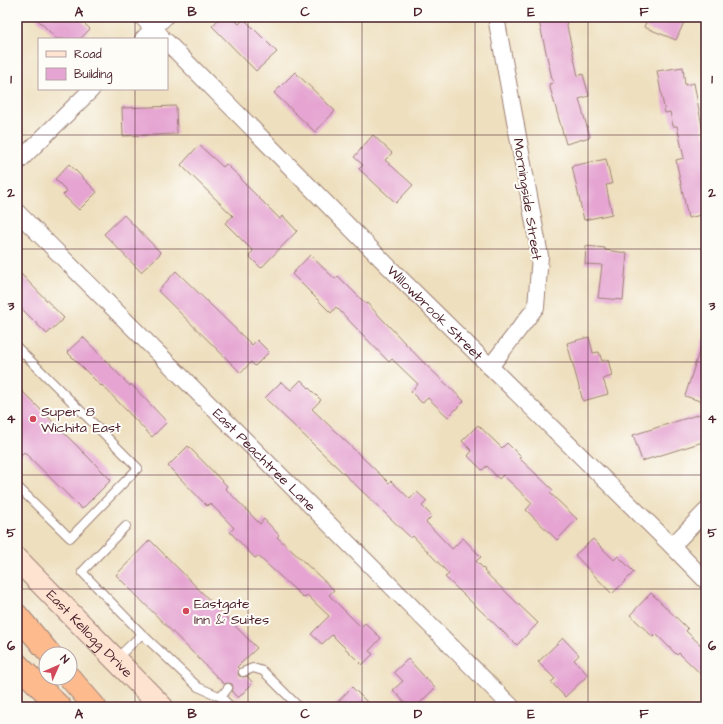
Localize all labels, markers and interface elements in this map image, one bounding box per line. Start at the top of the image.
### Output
text: A [75,3,84,21]
text: B [187,3,197,21]
text: C [300,3,310,21]
text: D [414,3,423,21]
text: E [527,3,535,21]
text: F [639,3,649,21]
legend [38,38,168,90]
text: Road [74,46,102,63]
text: Building [74,66,112,84]
text: 1 [10,70,12,88]
text: 1 [711,70,713,88]
street label: Morningside Street [507,137,547,262]
text: 2 [6,184,15,202]
text: 2 [707,184,716,202]
street label: Willowbrook Street [382,261,487,365]
text: 3 [7,297,15,315]
text: 3 [708,297,716,315]
place label: Super 8 Wichita East [41,402,121,438]
street label: East Peachtree Lane [208,404,320,517]
text: 4 [7,410,16,428]
text: 4 [708,410,717,428]
marker: Super 8 Wichita East [28,414,38,424]
text: 5 [6,524,16,542]
text: 5 [707,524,717,542]
street label: East Kellogg Drive [41,586,137,683]
place label: Eastgate Inn & Suites [194,594,269,630]
marker: Eastgate Inn & Suites [181,606,191,616]
text: 6 [7,637,16,655]
text: 6 [708,637,717,655]
north arrow [38,646,78,686]
text: N [57,652,73,667]
text: A [75,705,84,723]
text: B [187,705,197,723]
text: C [300,705,310,723]
text: D [414,705,423,723]
text: E [527,705,535,723]
text: F [639,705,649,723]

